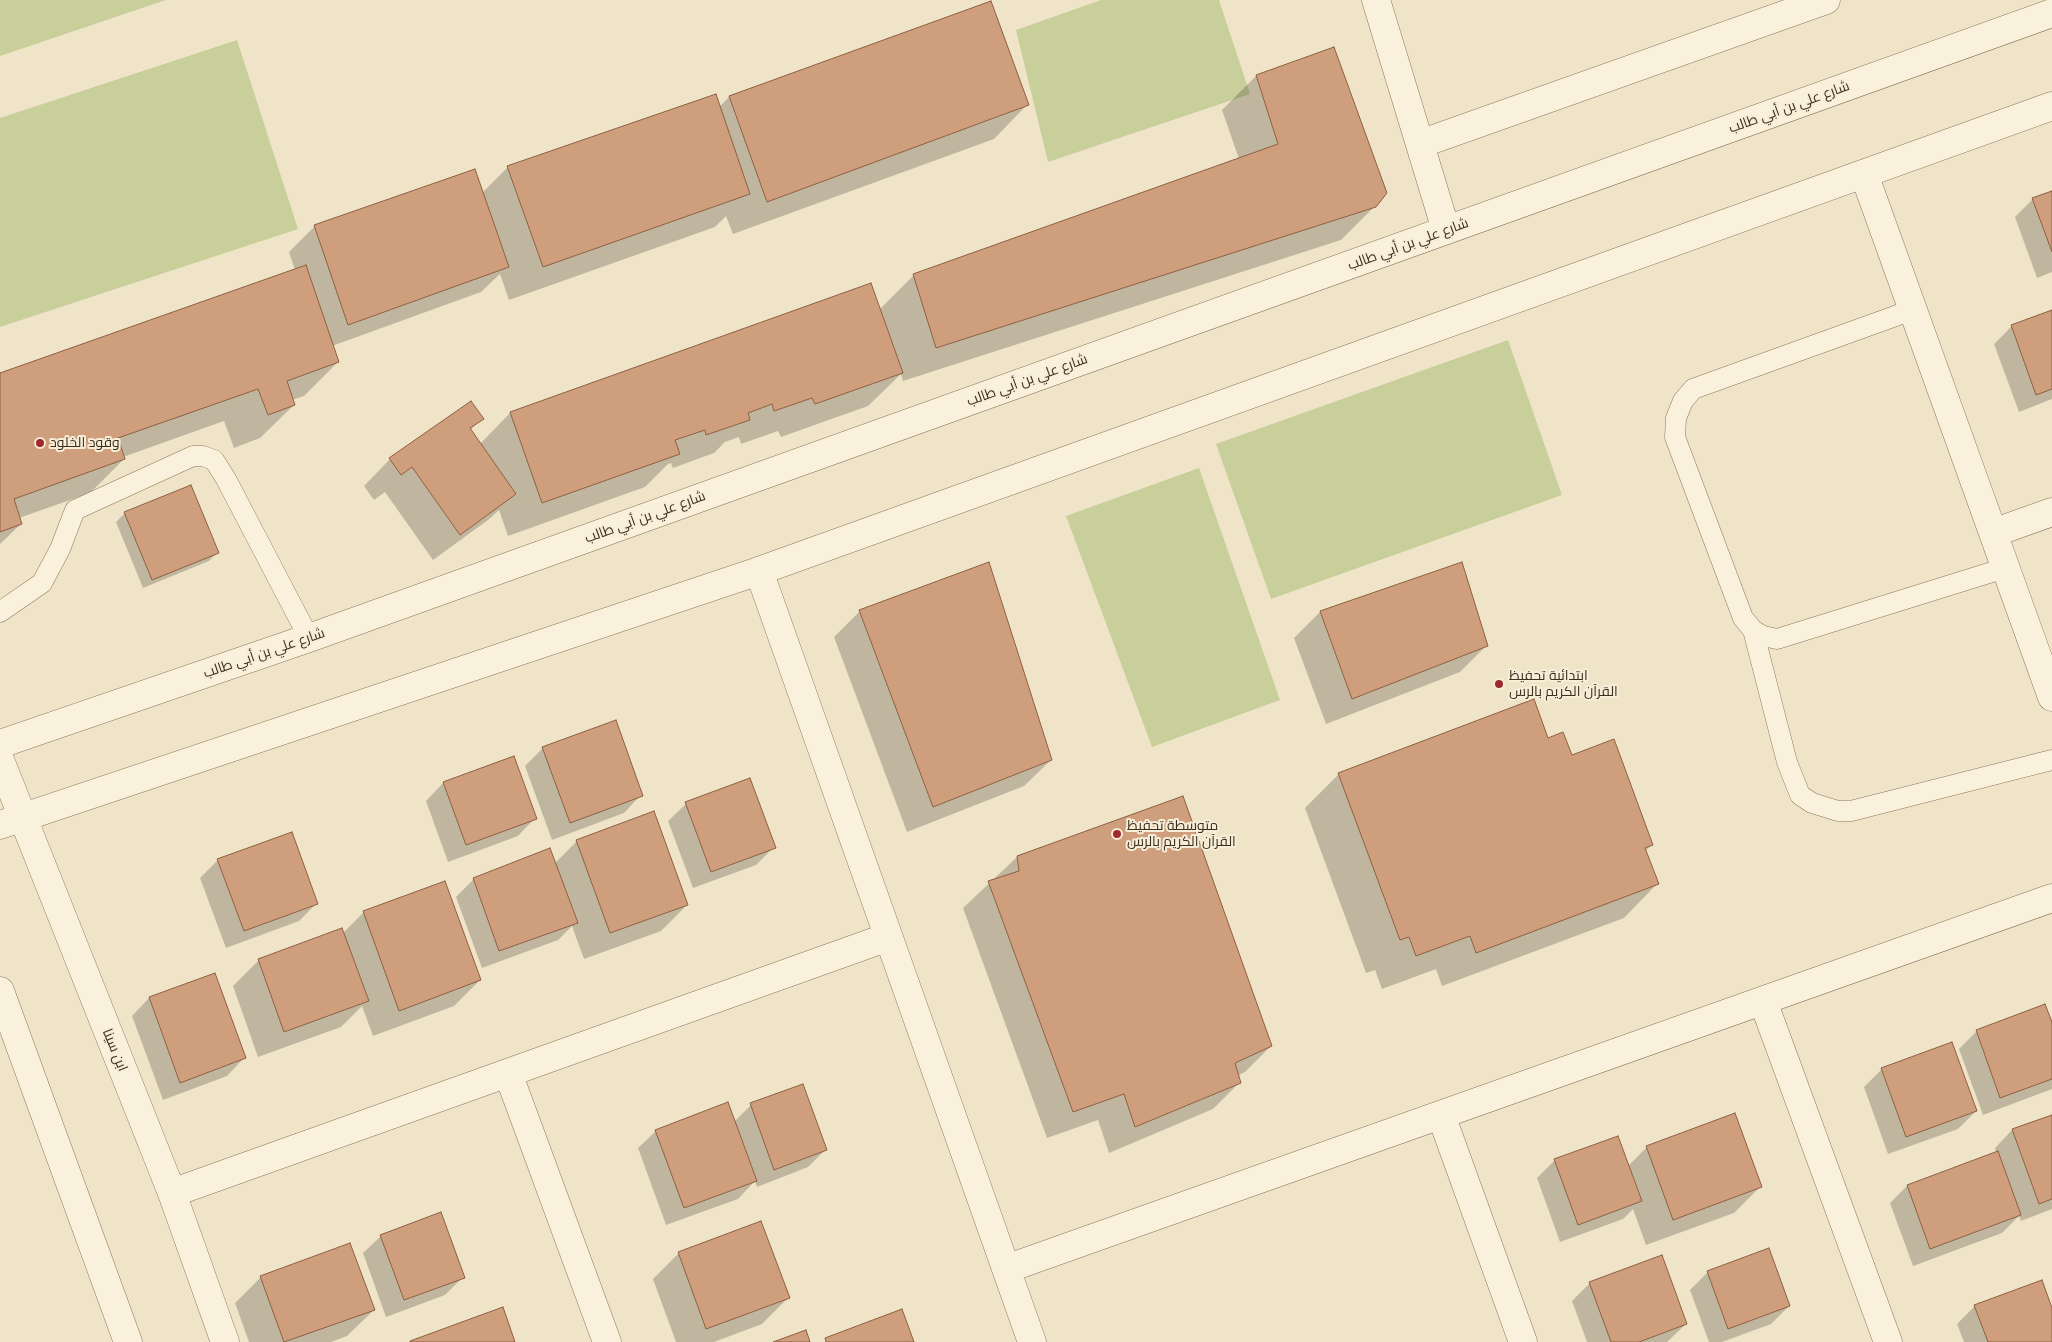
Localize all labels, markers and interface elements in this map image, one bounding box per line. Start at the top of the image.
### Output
street label: شارع علي بن أبي طالب [1726,77,1852,137]
street label: شارع علي بن أبي طالب [1345,214,1471,274]
street label: شارع علي بن أبي طالب [964,350,1090,410]
place label: وقود الخلود [50,435,120,451]
marker: وقود الخلود [34,437,46,449]
street label: شارع علي بن أبي طالب [582,487,708,547]
street label: شارع علي بن أبي طالب [201,624,327,682]
place label: ابتدائية تحفيظ القرآن الكريم بالرس [1509,668,1618,700]
marker: ابتدائية تحفيظ القرآن الكريم بالرس [1493,678,1505,690]
place label: متوسطة تحفيظ القرآن الكريم بالرس [1127,818,1236,850]
marker: متوسطة تحفيظ القرآن الكريم بالرس [1111,828,1123,840]
street label: ابن سينا [99,1026,131,1074]

